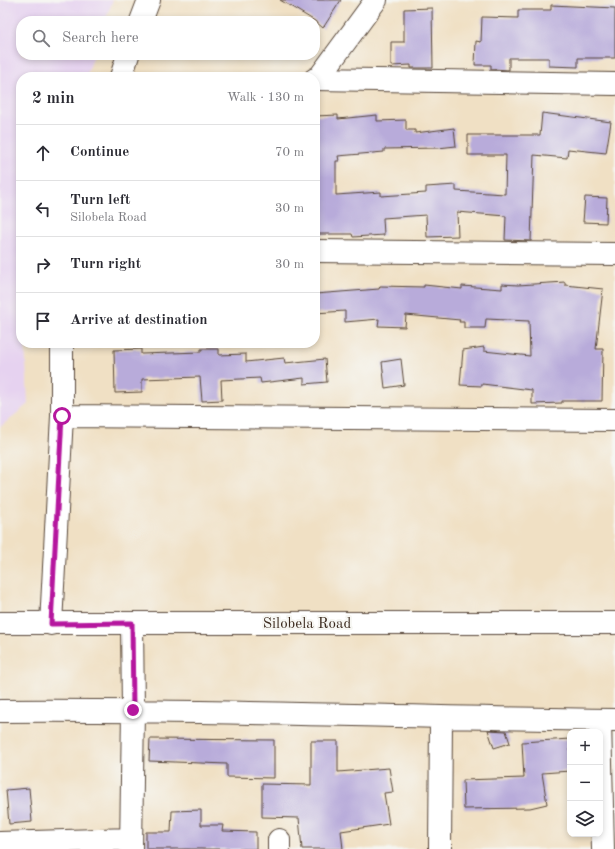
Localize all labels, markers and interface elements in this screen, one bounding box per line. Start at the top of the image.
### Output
search box [16,16,320,60]
icon: search [30,27,52,49]
text: Search here [62,31,139,46]
text: 2 min [32,90,75,107]
text: Walk · 130 m [227,91,304,104]
icon: ahead [32,142,54,164]
text: Continue [70,145,129,160]
text: 70 m [275,146,304,159]
text: Turn left [70,193,130,208]
icon: left [32,198,54,220]
text: 30 m [275,202,304,215]
text: Silobela Road [70,211,147,224]
icon: right [32,254,54,276]
text: Turn right [70,257,141,272]
text: 30 m [275,258,304,271]
icon: arrive [32,310,54,332]
text: Arrive at destination [70,313,208,328]
route start [53,407,71,425]
street label: Silobela Road [263,617,351,632]
route end [124,701,142,719]
map controls [567,729,603,837]
button: + [567,729,603,765]
button: − [567,765,603,801]
button: layers [567,801,603,837]

